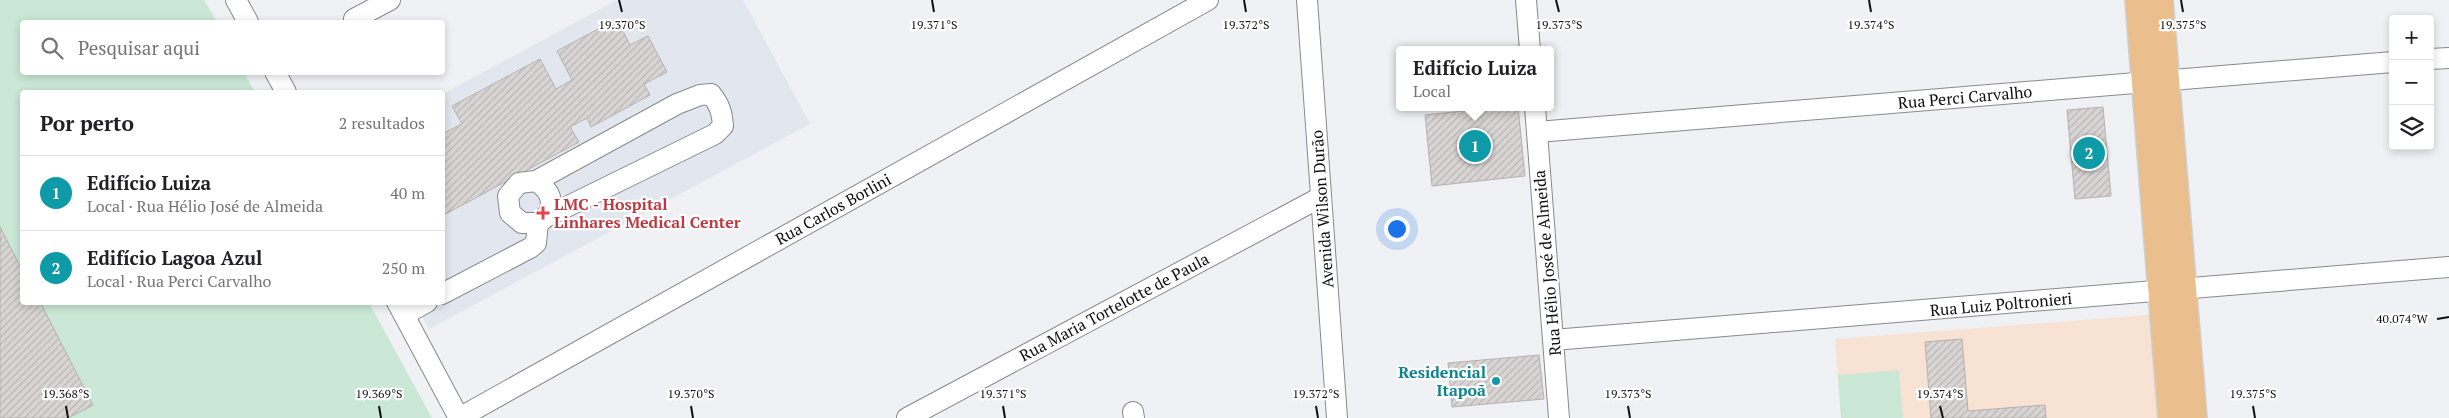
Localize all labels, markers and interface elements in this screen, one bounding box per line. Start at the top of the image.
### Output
map controls [2389,15,2434,150]
button: + [2389,15,2434,60]
text: 19.370°S [599,17,645,32]
text: 19.371°S [911,17,957,32]
text: 19.372°S [1223,17,1269,32]
text: 19.373°S [1536,17,1582,32]
text: 19.374°S [1848,17,1894,32]
text: 19.375°S [2160,17,2206,32]
search box [20,20,445,75]
icon: search [38,34,66,62]
text: Pesquisar aqui [78,35,200,60]
popup [1396,46,1554,111]
text: Edifício Luiza [1413,55,1537,80]
button: − [2389,60,2434,105]
text: Local [1413,80,1451,102]
street label: Rua Perci Carvalho [1897,80,2033,114]
button: layers [2389,105,2434,150]
text: Por perto [40,109,134,137]
text: 2 resultados [339,112,425,134]
pin: 1 [1459,127,1491,165]
street label: Avenida Wilson Durão [1306,129,1338,289]
pin: 2 [2073,134,2105,172]
street label: Rua Carlos Borlini [771,168,895,250]
street label: Rua Hélio José de Almeida [1528,169,1566,357]
text: Edifício Luiza [87,170,211,195]
text: 1 [51,182,61,204]
text: 40 m [390,182,425,204]
place label: LMC - Hospital Linhares Medical Center [554,193,741,233]
text: Local · Rua Hélio José de Almeida [87,195,323,217]
marker: LMC - Hospital Linhares Medical Center [536,206,550,220]
your location [1384,216,1410,242]
text: Edifício Lagoa Azul [87,245,262,270]
street label: Rua Maria Tortelotte de Paula [1015,248,1213,366]
text: 2 [51,257,61,279]
text: 250 m [382,257,425,279]
text: Local · Rua Perci Carvalho [87,270,271,292]
street label: Rua Luiz Poltronieri [1929,287,2073,321]
text: 40.074°W [2376,311,2429,326]
place label: Residencial Itapoã [1398,361,1486,401]
marker: Residencial Itapoã [1490,375,1502,387]
text: 19.368°S [43,386,89,401]
text: 19.369°S [356,386,402,401]
text: 19.370°S [668,386,714,401]
text: 19.371°S [980,386,1026,401]
text: 19.372°S [1293,386,1339,401]
text: 19.373°S [1605,386,1651,401]
text: 19.374°S [1917,386,1963,401]
text: 19.375°S [2230,386,2276,401]

